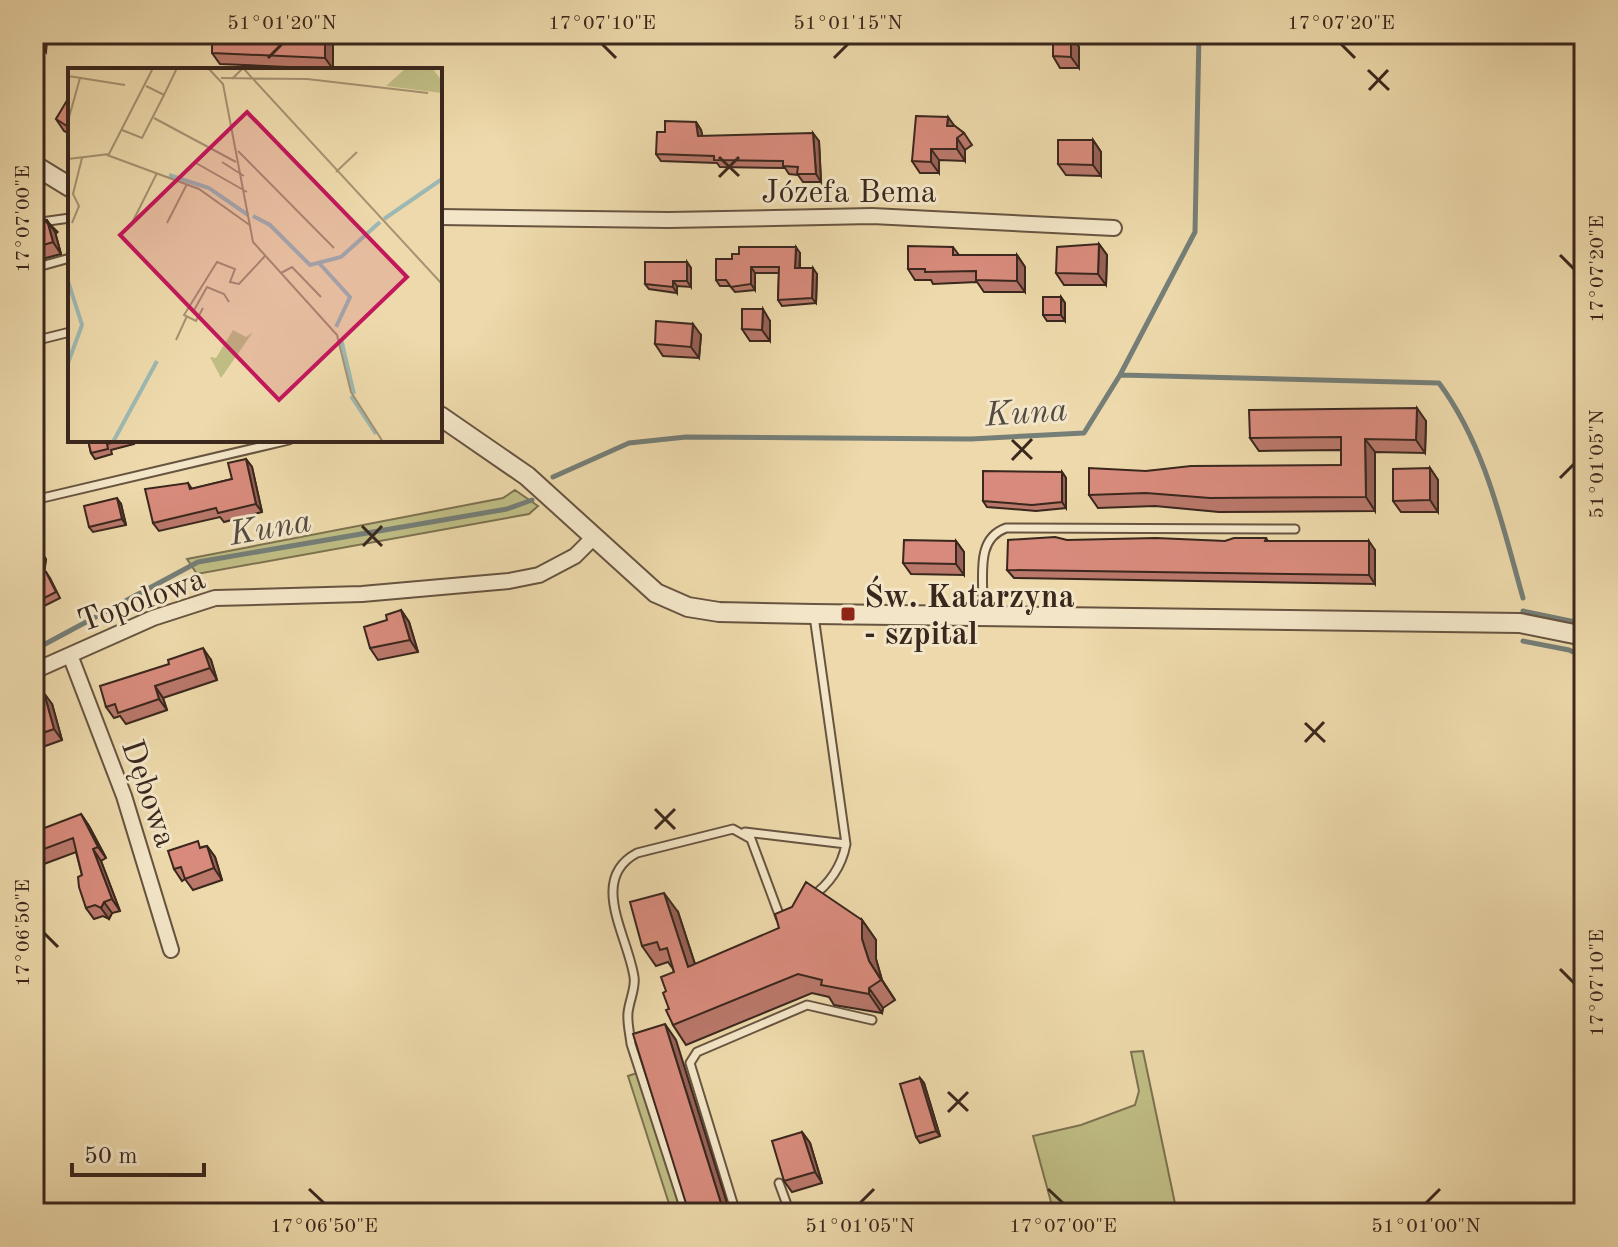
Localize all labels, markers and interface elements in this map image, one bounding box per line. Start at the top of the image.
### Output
text: 51°01'20"N [227,14,337,34]
text: 17°07'10"E [548,14,656,34]
text: 51°01'15"N [793,14,903,34]
text: 17°07'20"E [1287,14,1395,34]
inset map [68,68,442,442]
text: 17°07'00"E [14,165,34,273]
street label: Józefa Bema [761,178,937,210]
text: 17°07'20"E [1588,215,1608,323]
water label: Kuna [983,394,1069,434]
text: 51°01'05"N [1588,409,1608,519]
water label: Kuna [226,505,314,553]
street label: Topolowa [74,564,210,640]
place label: Św. Katarzyna - szpital [864,575,1075,652]
marker: Św. Katarzyna - szpital [839,605,857,623]
street label: Dębowa [114,736,180,852]
text: 17°06'50"E [14,879,34,987]
text: 17°07'10"E [1588,929,1608,1037]
scale bar [72,1127,204,1177]
text: 50 m [84,1145,138,1169]
text: 17°06'50"E [270,1217,378,1237]
text: 51°01'05"N [805,1217,915,1237]
text: 17°07'00"E [1009,1217,1117,1237]
text: 51°01'00"N [1371,1217,1481,1237]

